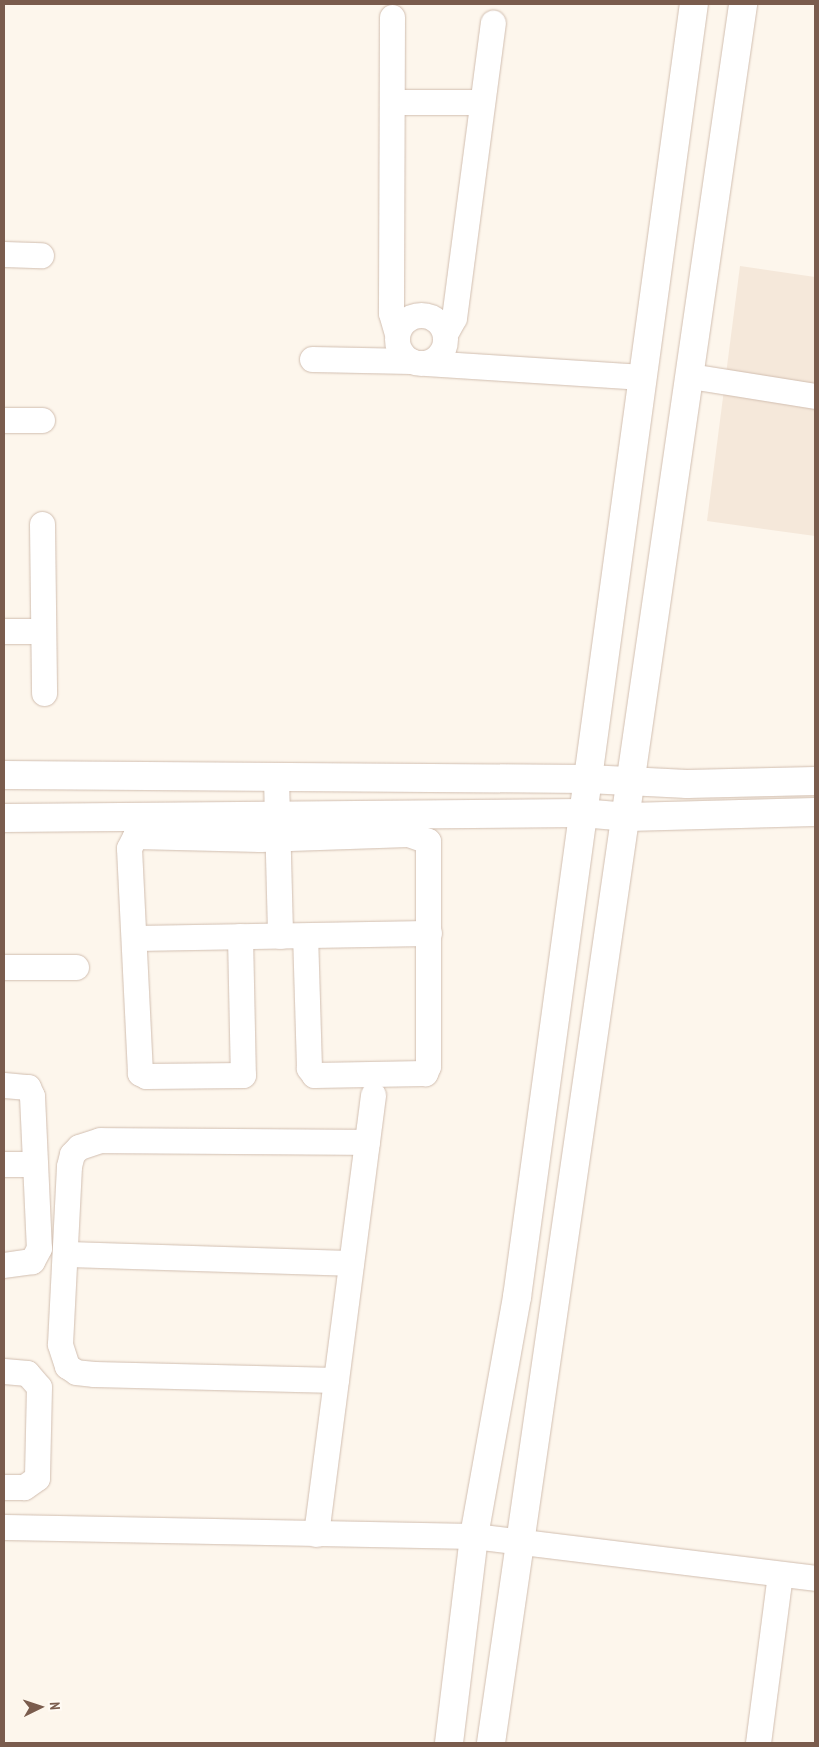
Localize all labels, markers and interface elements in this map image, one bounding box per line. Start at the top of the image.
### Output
north arrow [15,1682,65,1732]
text: N [46,1702,64,1710]

